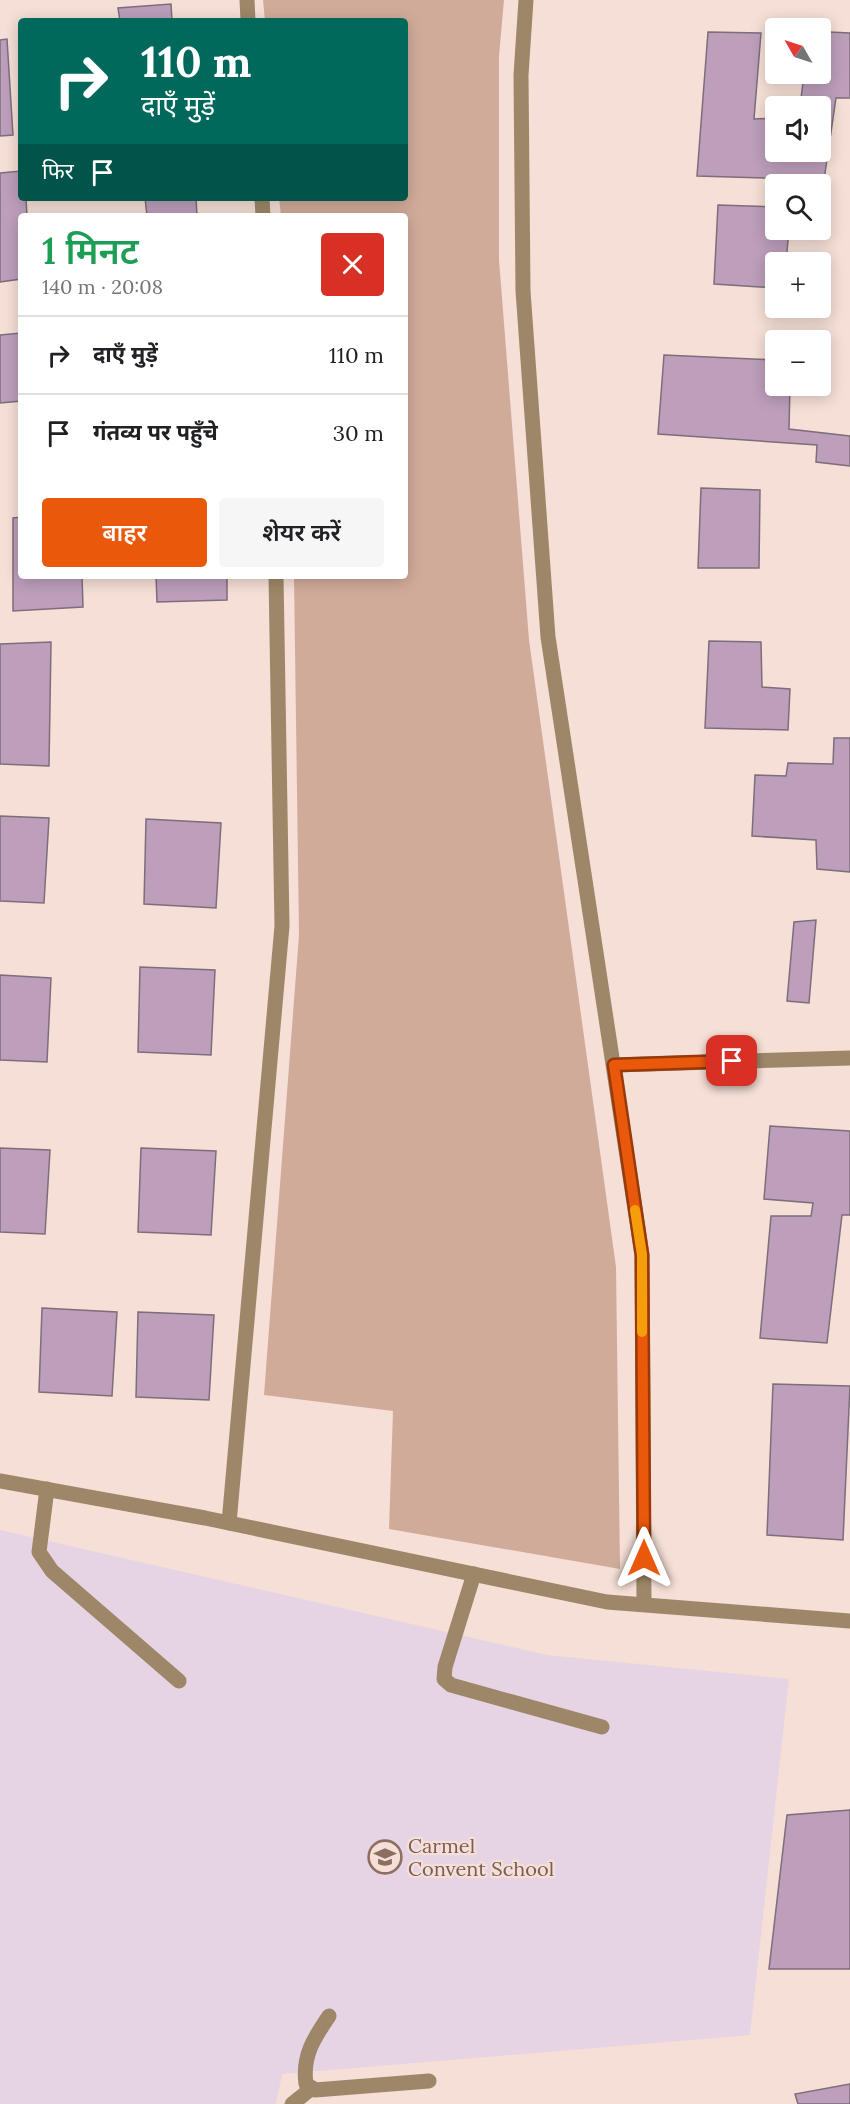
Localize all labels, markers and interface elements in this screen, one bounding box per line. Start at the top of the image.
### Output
north arrow [765,18,831,84]
map controls [765,18,831,396]
text: 110 m [141,35,252,89]
icon: right [42,42,120,120]
text: दाएँ मुड़ें [141,88,215,122]
button: sound [765,96,831,162]
icon: arrive [86,156,119,189]
text: फिर [42,157,74,185]
button: search [765,174,831,240]
text: 1 मिनट [42,228,139,274]
button: close [321,233,384,296]
button: + [765,252,831,318]
text: 140 m · 20:08 [42,274,163,299]
button: − [765,330,831,396]
icon: right [42,339,75,372]
text: दाएँ मुड़ें [93,340,158,368]
text: 110 m [329,341,384,369]
icon: arrive [42,417,75,450]
text: गंतव्य पर पहुँचे [93,418,218,446]
text: 30 m [333,419,384,447]
button: बाहर [42,498,207,567]
button: शेयर करें [219,498,384,567]
pin [706,1035,757,1086]
icon: arrive [715,1044,748,1077]
position arrow [612,1526,676,1590]
place label: Carmel Convent School [408,1833,554,1881]
school or university icon: Carmel Convent School [367,1839,403,1875]

